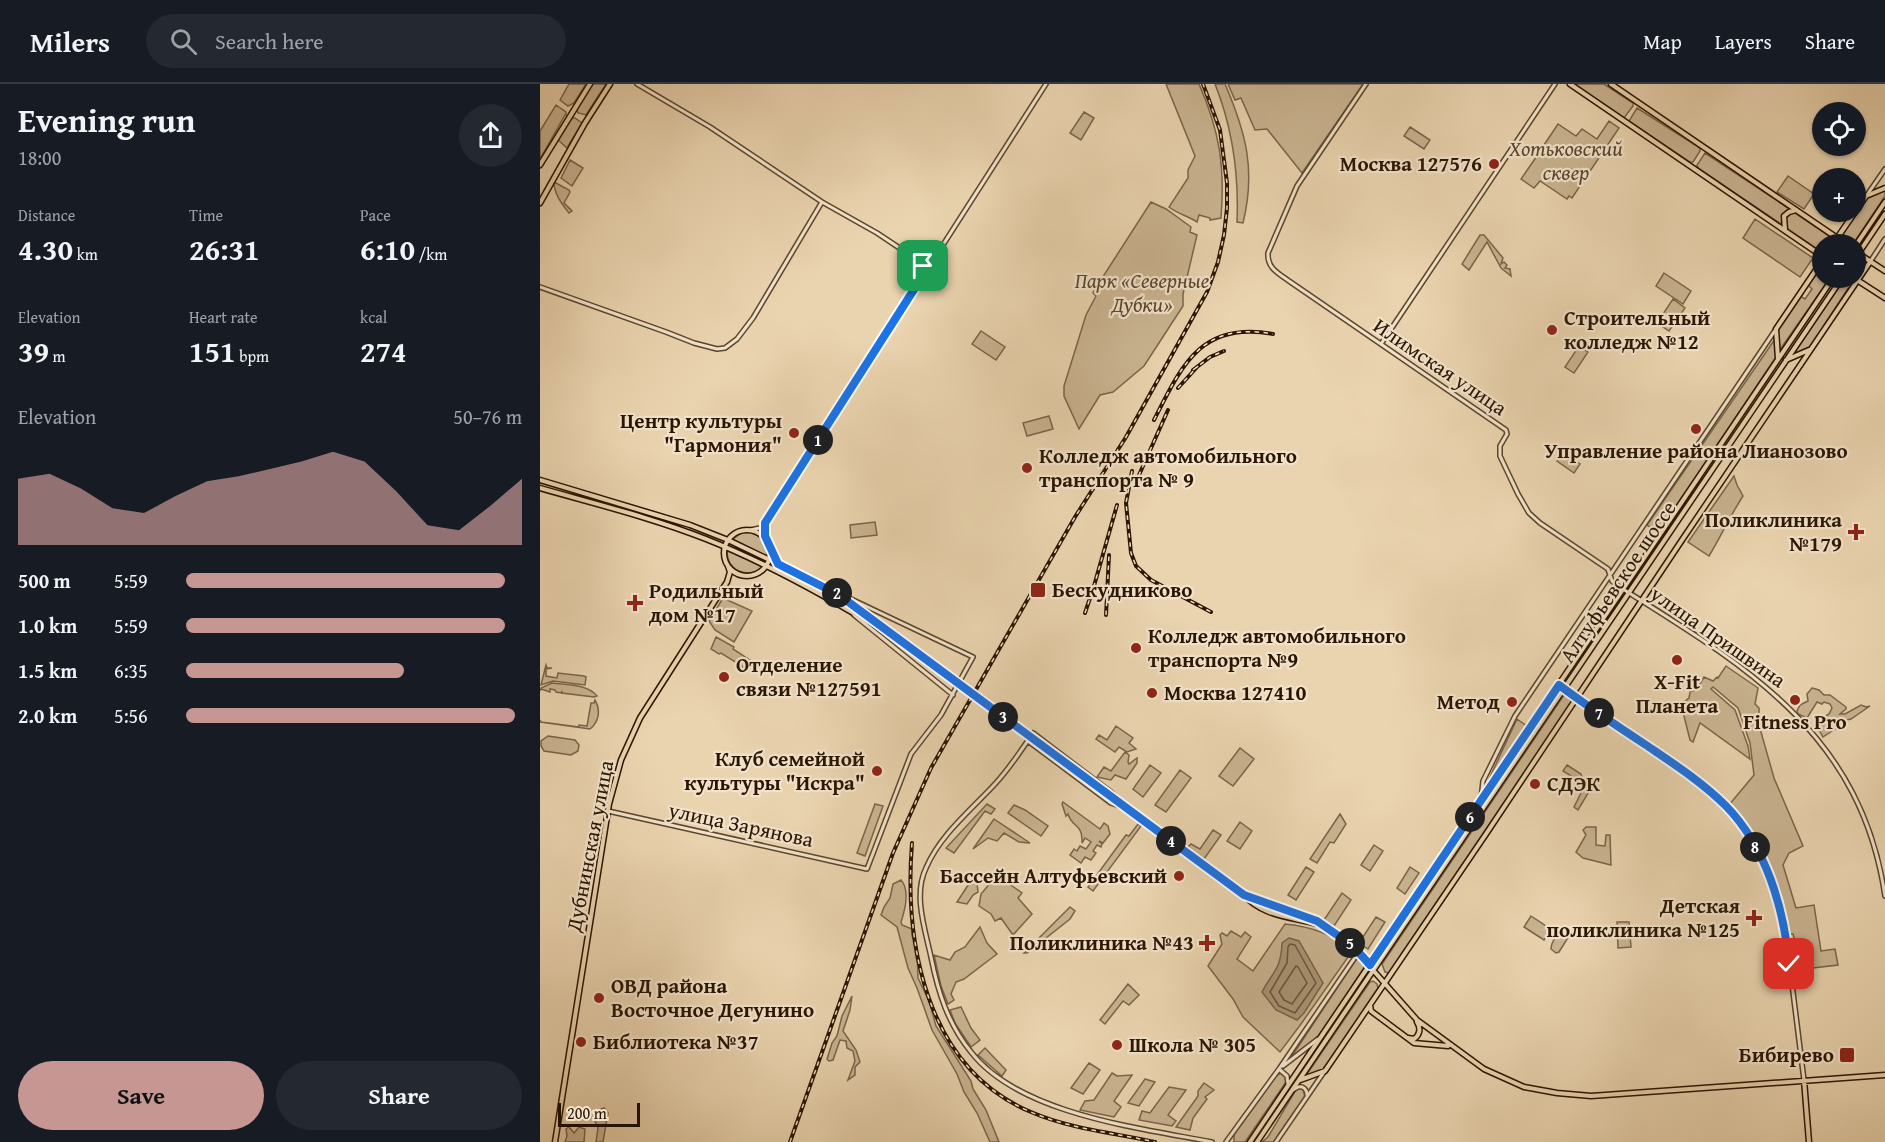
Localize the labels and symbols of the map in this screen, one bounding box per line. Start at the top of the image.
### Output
park label: Хотьковский сквер [1508,133,1623,188]
place label: Москва 127576 [1340,148,1482,179]
marker: Москва 127576 [1487,157,1501,171]
pin [897,240,948,291]
park label: Парк «Северные Дубки» [1075,265,1209,320]
place label: Строительный колледж №12 [1564,302,1710,357]
street label: Илимская улица [1367,310,1513,423]
marker: Строительный колледж №12 [1545,323,1559,337]
place label: Центр культуры "Гармония" [620,405,782,460]
marker: Управление района Лианозово [1689,422,1703,436]
pin: 1 [803,425,833,455]
marker: Центр культуры "Гармония" [787,426,801,440]
place label: Управление района Лианозово [1544,435,1848,466]
place label: Колледж автомобильного транспорта № 9 [1039,440,1297,495]
marker: Колледж автомобильного транспорта № 9 [1020,461,1034,475]
street label: Алтуфьевское шоссе [1552,494,1684,669]
place label: Поликлиника №179 [1705,504,1842,559]
marker: Поликлиника №179 [1847,523,1865,541]
place label: Бескудниково [1052,574,1192,605]
place label: Родильный дом №17 [649,575,764,630]
pin: 2 [822,578,852,608]
street label: улица Пришвина [1643,578,1792,695]
marker: Бескудниково [1029,581,1047,599]
marker: Родильный дом №17 [626,594,644,612]
place label: Колледж автомобильного транспорта №9 [1148,620,1406,675]
marker: Колледж автомобильного транспорта №9 [1129,641,1143,655]
place label: Отделение связи №127591 [736,649,882,704]
marker: X-Fit Планета [1670,653,1684,667]
place label: X-Fit Планета [1636,666,1718,721]
marker: Отделение связи №127591 [717,670,731,684]
place label: Москва 127410 [1164,677,1306,708]
marker: Москва 127410 [1145,686,1159,700]
place label: Метод [1437,686,1500,717]
marker: Fitness Pro [1788,693,1802,707]
marker: Метод [1505,695,1519,709]
pin: 7 [1584,698,1614,728]
pin: 3 [988,702,1018,732]
place label: Fitness Pro [1743,706,1847,737]
place label: Клуб семейной культуры "Искра" [684,743,865,798]
street label: Дубнинская улица [558,758,621,935]
marker: Клуб семейной культуры "Искра" [870,764,884,778]
place label: СДЭК [1547,768,1600,799]
marker: СДЭК [1528,777,1542,791]
street label: улица Зарянова [665,794,816,855]
pin: 6 [1455,802,1485,832]
pin: 4 [1156,826,1186,856]
pin: 8 [1740,832,1770,862]
place label: Бассейн Алтуфьевский [940,860,1167,891]
marker: Бассейн Алтуфьевский [1172,869,1186,883]
place label: Детская поликлиника №125 [1547,890,1740,945]
marker: Детская поликлиника №125 [1745,909,1763,927]
place label: Поликлиника №43 [1010,927,1194,958]
pin: 5 [1335,928,1365,958]
marker: Поликлиника №43 [1198,934,1216,952]
pin [1763,938,1814,989]
place label: ОВД района Восточное Дегунино [611,970,814,1025]
marker: ОВД района Восточное Дегунино [592,991,606,1005]
place label: Библиотека №37 [593,1026,759,1057]
place label: Школа № 305 [1129,1029,1256,1060]
marker: Библиотека №37 [574,1035,588,1049]
marker: Школа № 305 [1110,1038,1124,1052]
place label: Бибирево [1739,1039,1834,1070]
marker: Бибирево [1838,1046,1856,1064]
scale bar [558,1100,640,1128]

